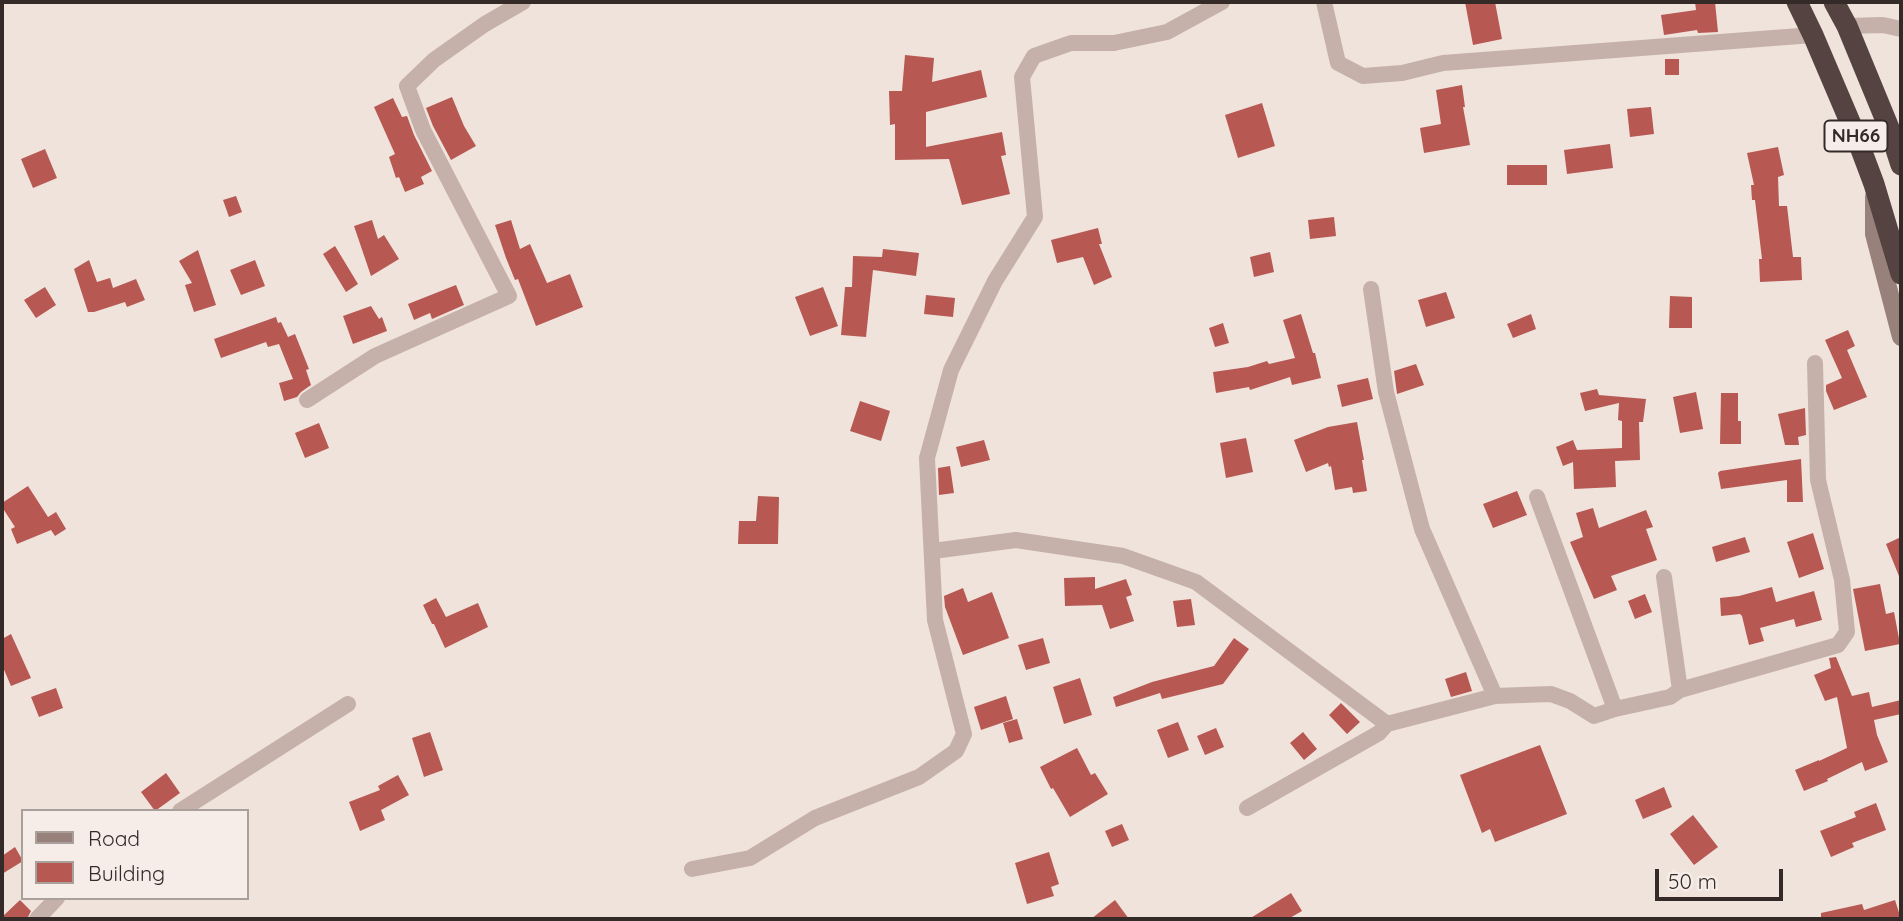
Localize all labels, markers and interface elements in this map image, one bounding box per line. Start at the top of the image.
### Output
road number: NH66 [1825,120,1888,152]
legend [21,809,248,900]
text: Road [88,825,140,851]
scale bar [1658,855,1786,899]
text: Building [88,860,165,886]
text: 50 m [1668,868,1717,894]

